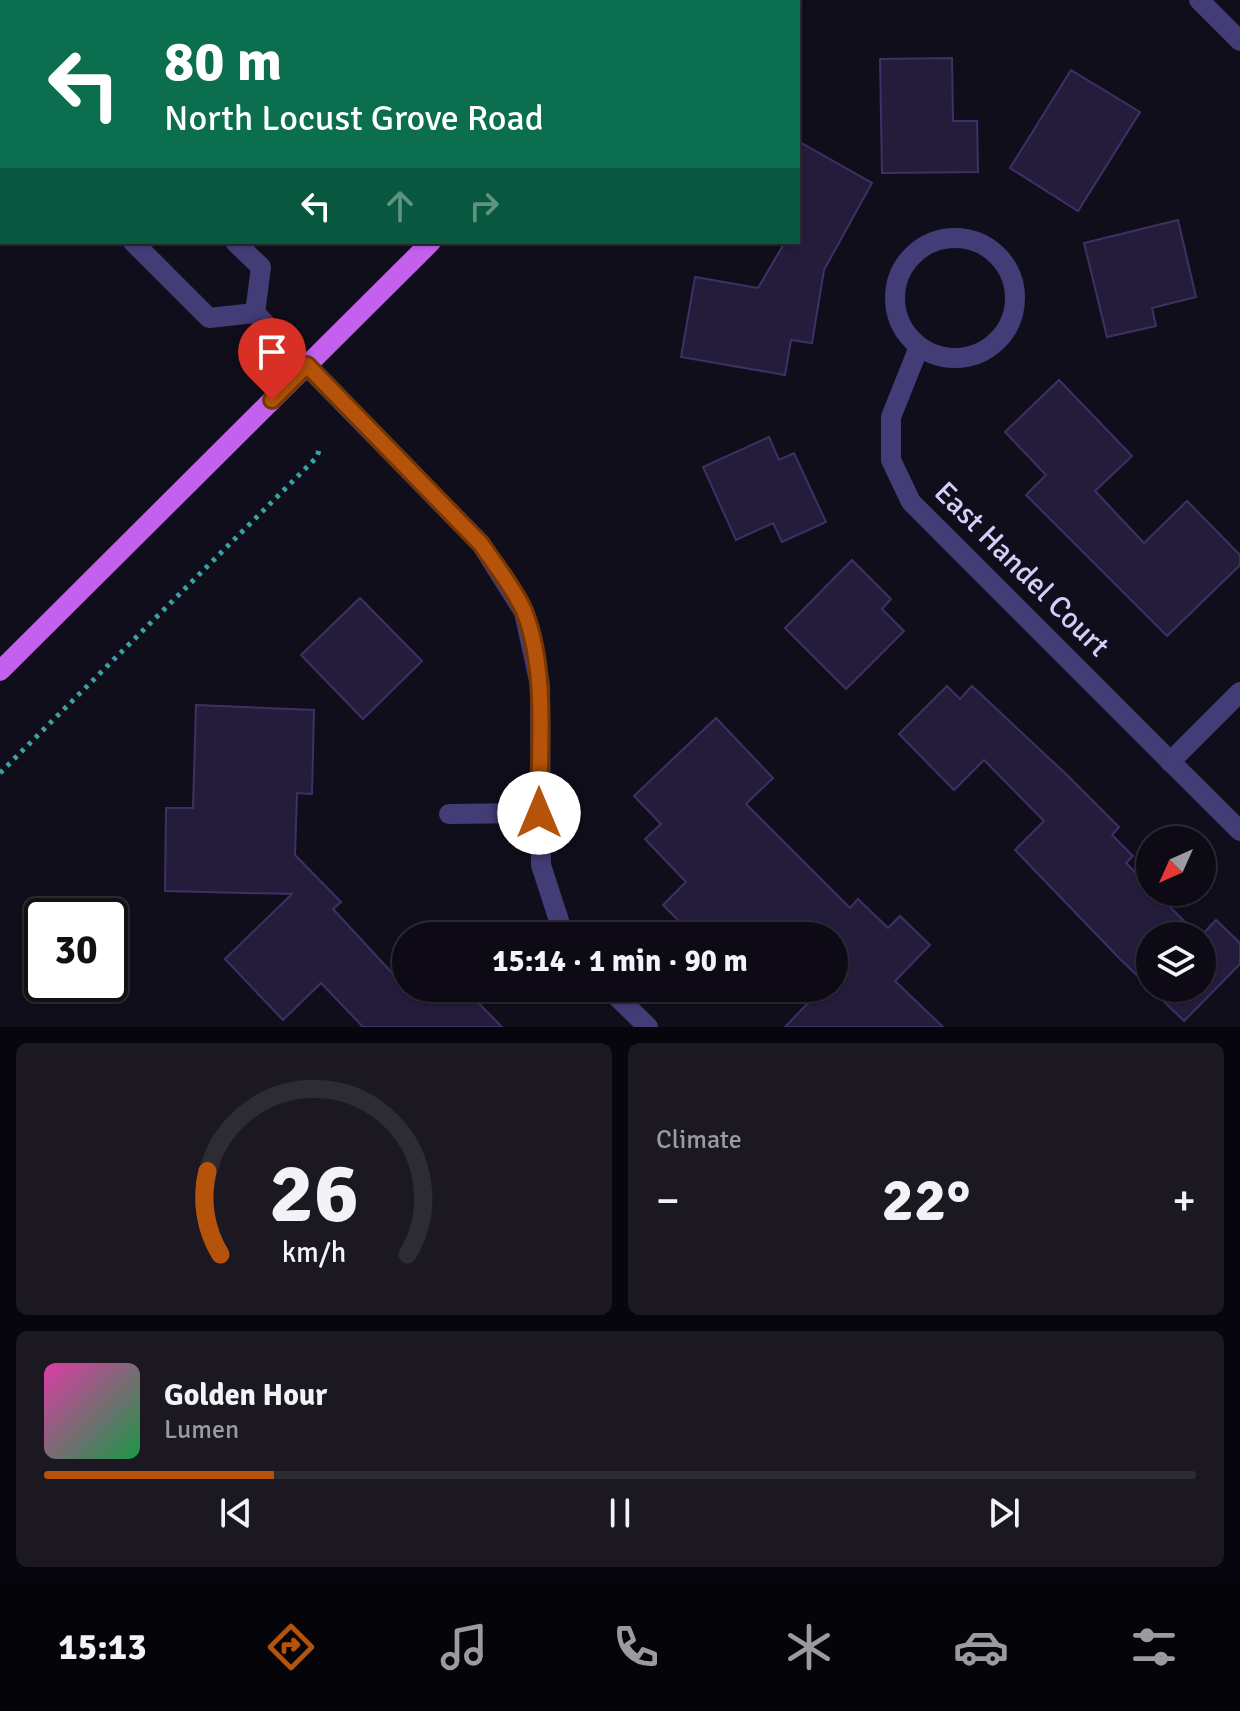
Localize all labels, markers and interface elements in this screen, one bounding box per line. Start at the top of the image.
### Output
text: 80 m [164,27,282,96]
icon: left [32,32,136,136]
text: North Locust Grove Road [164,96,544,141]
icon: left [294,184,338,228]
icon: ahead [378,184,422,228]
icon: right [462,184,506,228]
pin [238,318,306,400]
icon: arrive [250,330,294,374]
street label: East Handel Court [926,474,1117,665]
position arrow [497,771,581,855]
north arrow [1136,826,1216,906]
map controls [1136,826,1216,1002]
speed limit sign: 30 [24,898,128,1002]
button: layers [1136,922,1216,1002]
text: 15:14 · 1 min · 90 m [492,943,748,980]
text: Climate [656,1124,742,1156]
text: 26 [269,1143,359,1245]
text: 22° [882,1164,970,1238]
text: − [656,1174,680,1228]
text: + [1172,1174,1196,1228]
text: km/h [282,1235,346,1270]
text: Golden Hour [164,1377,327,1414]
text: Lumen [164,1414,239,1446]
icon: previous [214,1491,258,1535]
icon: pause [598,1491,642,1535]
icon: next [982,1491,1026,1535]
icon: directions [263,1619,319,1675]
icon: music [436,1619,492,1675]
icon: phone [608,1619,664,1675]
icon: climate [781,1619,837,1675]
icon: car [953,1619,1009,1675]
icon: filters [1126,1619,1182,1675]
text: 15:13 [58,1625,147,1670]

